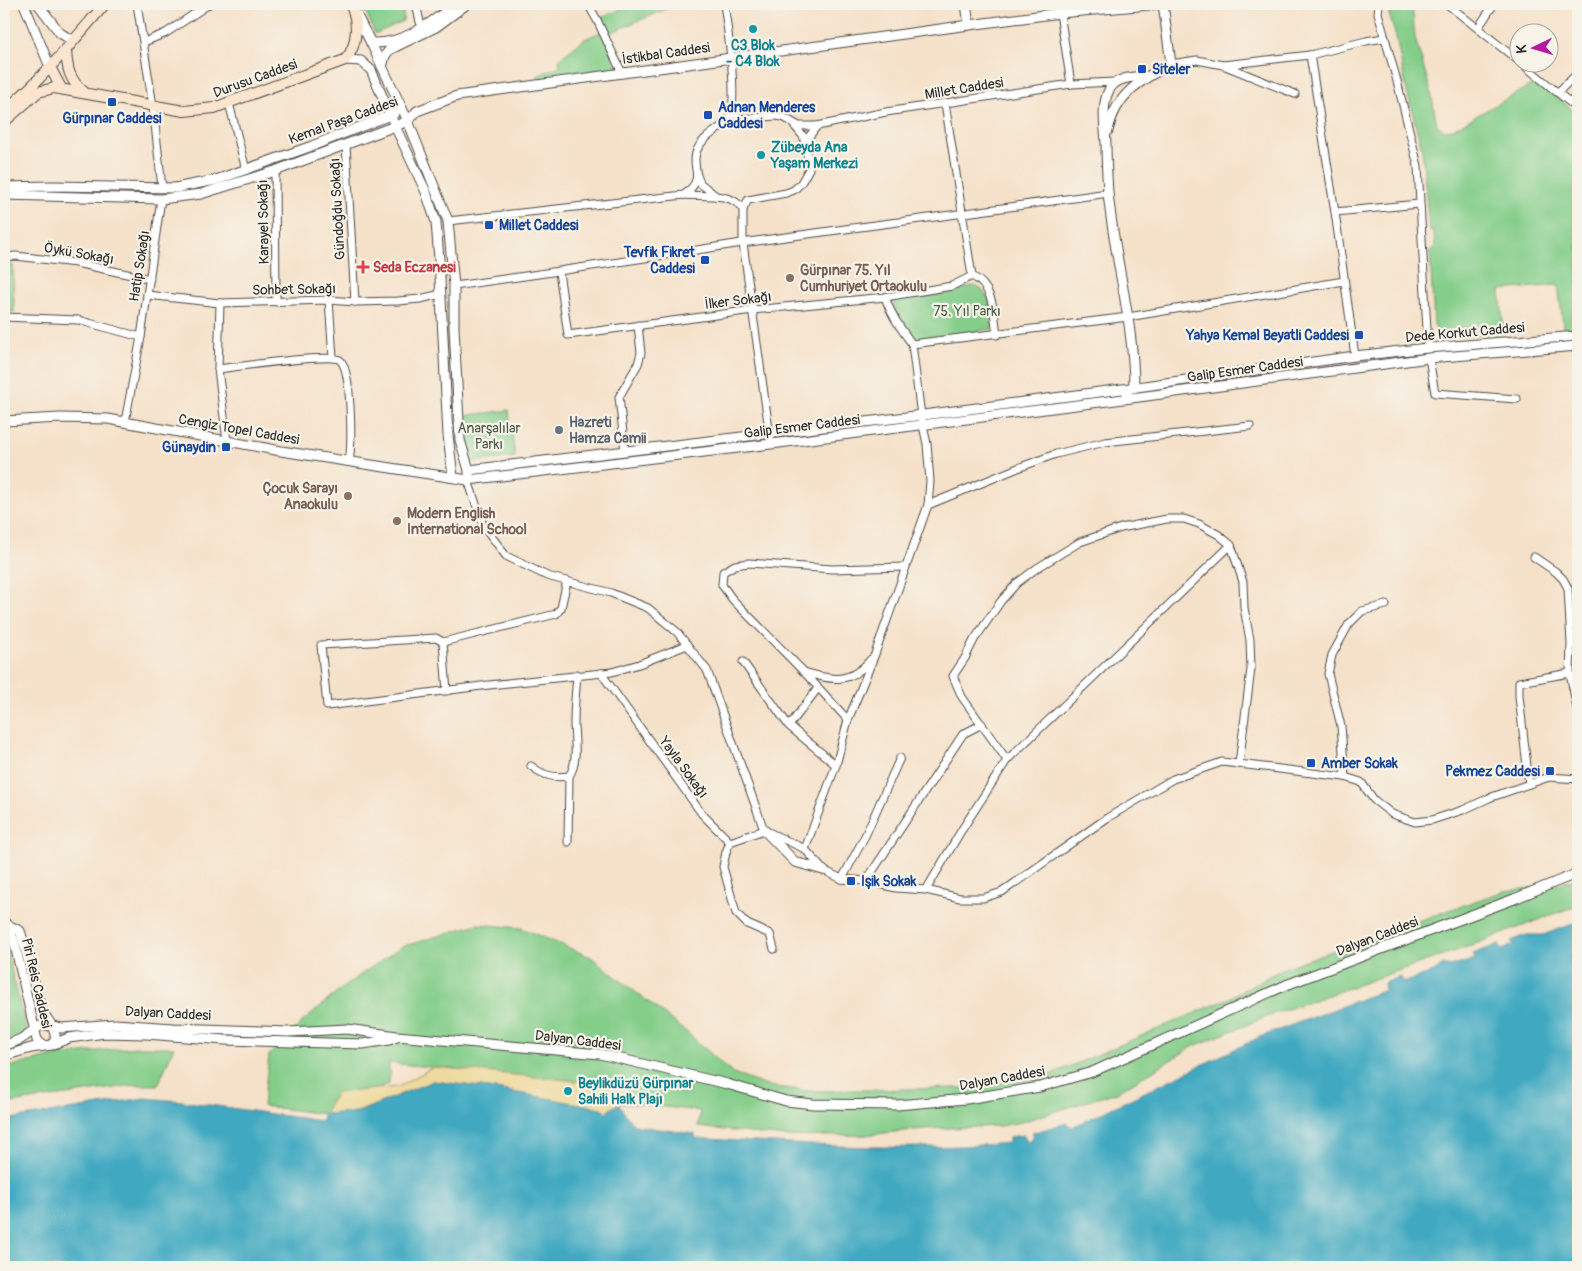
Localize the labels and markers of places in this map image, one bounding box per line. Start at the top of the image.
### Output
marker: C3 Blok - C4 Blok [747,23,759,35]
place label: C3 Blok - C4 Blok [726,37,780,70]
place label: Siteler [1152,61,1191,78]
marker: Siteler [1136,63,1148,75]
marker: Gürpınar Caddesi [106,96,118,108]
place label: Adnan Menderes Caddesi [718,99,816,132]
marker: Adnan Menderes Caddesi [702,109,714,121]
place label: Gürpınar Caddesi [62,110,162,127]
place label: Zübeyda Ana Yaşam Merkezi [770,139,858,172]
marker: Zübeyda Ana Yaşam Merkezi [755,149,767,161]
place label: Millet Caddesi [499,217,579,234]
marker: Millet Caddesi [483,219,495,231]
place label: Tevfik Fikret Caddesi [623,244,695,277]
marker: Tevfik Fikret Caddesi [699,254,711,266]
place label: Seda Eczanesi [373,259,456,276]
marker: Seda Eczanesi [357,261,369,273]
place label: Gürpınar 75. Yıl Cumhuriyet Ortaokulu [800,262,927,295]
marker: Gürpınar 75. Yıl Cumhuriyet Ortaokulu [784,272,796,284]
place label: Yahya Kemal Beyatli Caddesi [1185,327,1350,344]
marker: Yahya Kemal Beyatli Caddesi [1353,329,1365,341]
place label: Hazreti Hamza Camii [569,414,647,447]
marker: Hazreti Hamza Camii [553,424,565,436]
place label: Günaydin [162,439,216,456]
marker: Günaydin [220,441,232,453]
place label: Çocuk Sarayı Anaokulu [263,480,338,513]
marker: Çocuk Sarayı Anaokulu [342,490,354,502]
place label: Modern English International School [407,505,527,538]
marker: Modern English International School [391,515,403,527]
place label: Amber Sokak [1321,755,1398,772]
marker: Amber Sokak [1305,757,1317,769]
place label: Pekmez Caddesi [1445,763,1541,780]
marker: Pekmez Caddesi [1544,765,1556,777]
place label: Işik Sokak [861,873,917,890]
marker: Işik Sokak [845,875,857,887]
place label: Beylikdüzü Gürpınar Sahili Halk Plajı [578,1075,695,1108]
marker: Beylikdüzü Gürpınar Sahili Halk Plajı [562,1085,574,1097]

